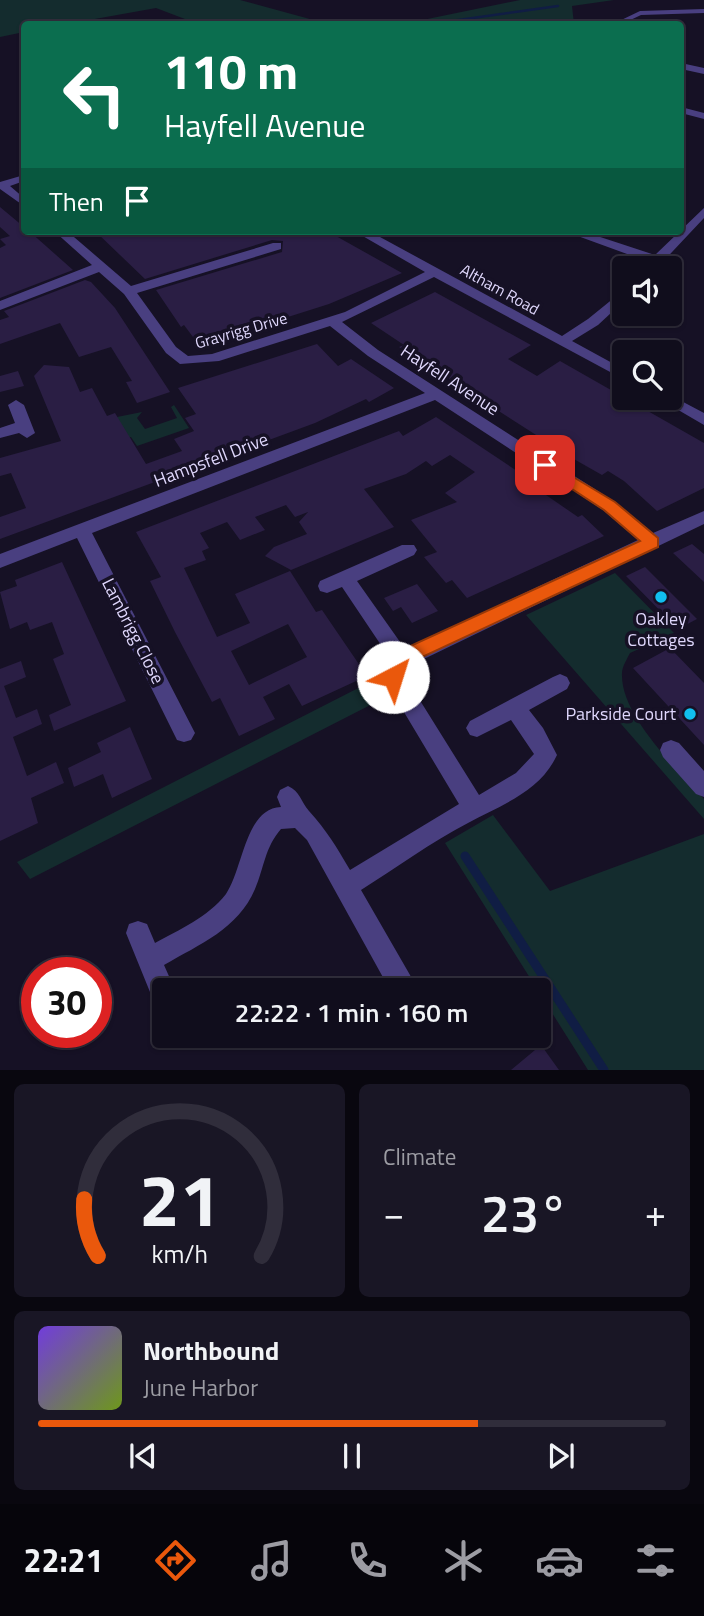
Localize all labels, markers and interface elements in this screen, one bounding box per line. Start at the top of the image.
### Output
text: 110 m [164,33,298,108]
icon: left [49,49,140,140]
text: Hayfell Avenue [164,101,365,149]
text: Then [49,182,104,221]
icon: arrive [118,182,156,220]
map controls [612,256,682,410]
button: sound [612,256,682,326]
street label: Altham Road [456,257,544,321]
street label: Grayrigg Drive [192,305,290,355]
street label: Hayfell Avenue [395,337,505,422]
button: search [612,340,682,410]
street label: Hampsfell Drive [150,425,272,494]
pin [515,435,575,495]
icon: arrive [526,446,564,484]
street label: Lambrigg Close [95,573,172,688]
marker: Oakley Cottages [653,589,669,605]
place label: Oakley Cottages [627,605,695,653]
position arrow [356,640,430,714]
place label: Parkside Court [565,700,677,727]
marker: Parkside Court [682,706,698,722]
speed limit sign: 30 [21,957,112,1048]
text: 22:22 · 1 min · 160 m [235,993,468,1032]
text: Climate [383,1139,456,1174]
text: 21 [139,1145,220,1255]
text: 23° [481,1173,568,1252]
text: − [383,1184,404,1242]
text: + [645,1184,666,1242]
text: km/h [151,1235,208,1273]
text: Northbound [143,1331,279,1370]
text: June Harbor [143,1370,258,1405]
icon: previous [124,1437,162,1475]
icon: pause [333,1437,371,1475]
icon: next [542,1437,580,1475]
text: 22:21 [24,1536,103,1584]
icon: directions [151,1536,200,1585]
icon: music [247,1536,296,1585]
icon: phone [343,1536,392,1585]
icon: climate [439,1536,488,1585]
icon: car [535,1536,584,1585]
icon: filters [631,1536,680,1585]

